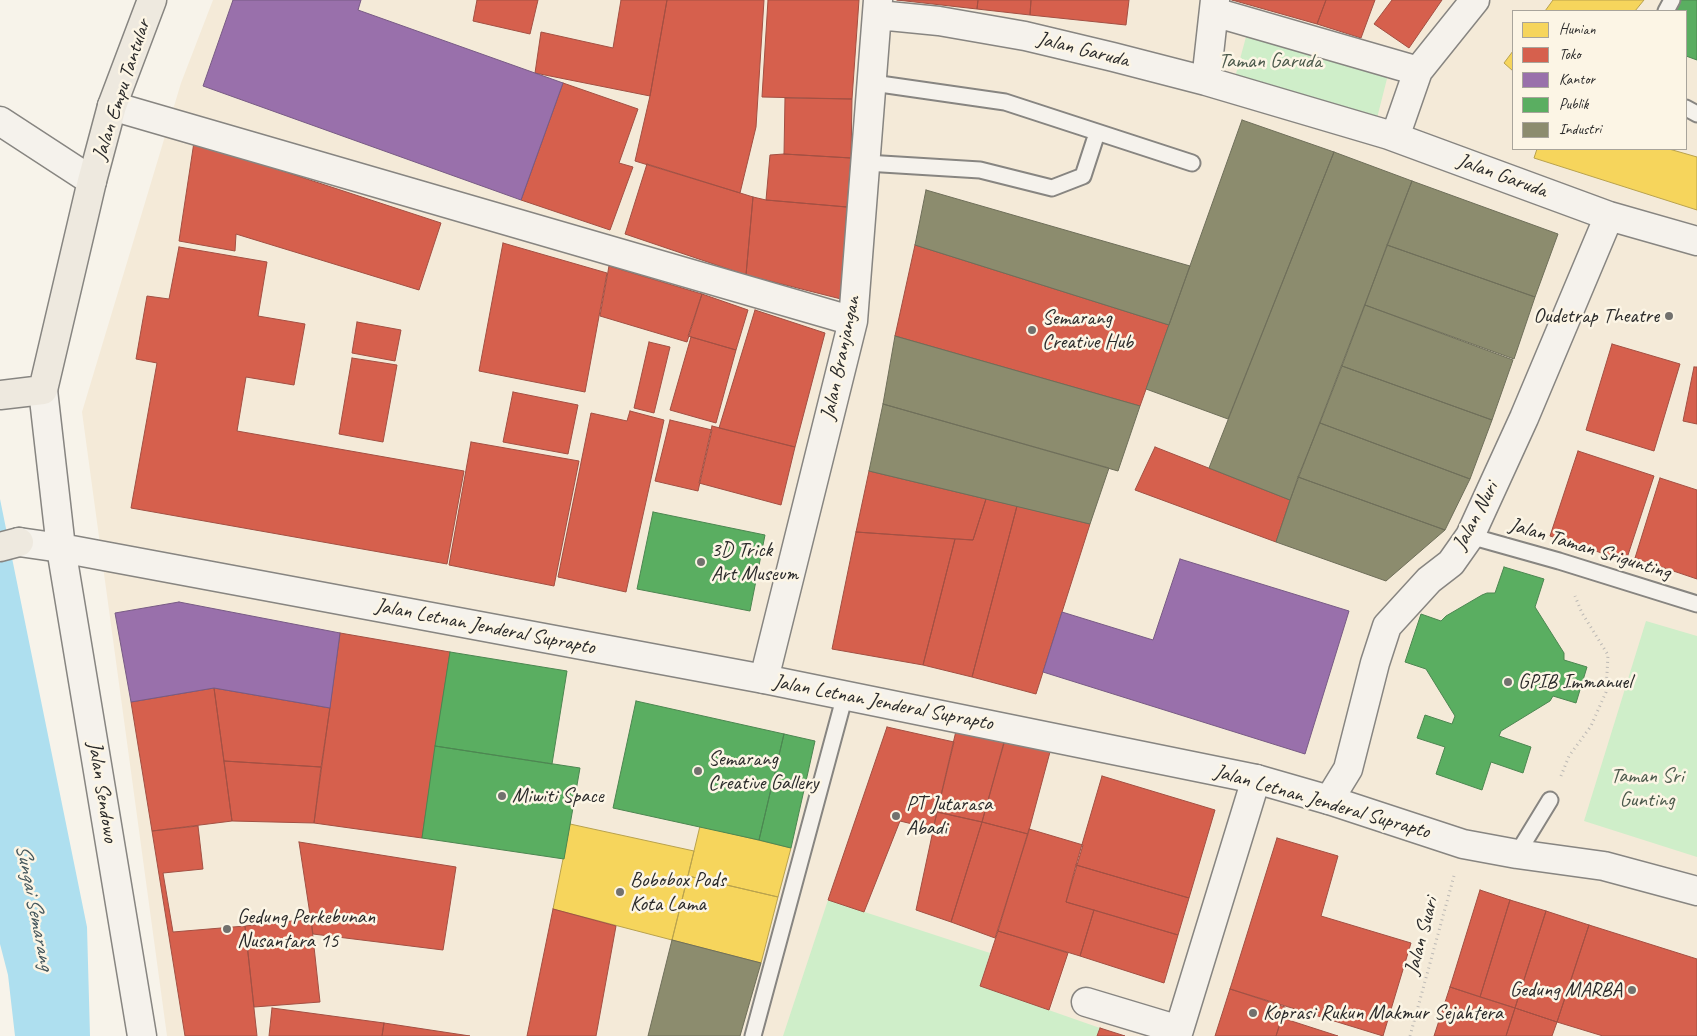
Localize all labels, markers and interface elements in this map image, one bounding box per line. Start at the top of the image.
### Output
legend [1512,10,1687,150]
street label: Jalan Empu Tantular [87,17,157,163]
text: Hunian [1559,20,1595,39]
street label: Jalan Garuda [1035,26,1131,74]
text: Toko [1559,45,1581,64]
park label: Taman Garuda [1218,48,1322,74]
text: Kantor [1559,70,1595,89]
text: Publik [1559,95,1588,114]
text: Industri [1559,120,1601,139]
street label: Jalan Garuda [1454,148,1550,204]
street label: Jalan Branjangan [816,293,866,423]
place label: Oudetrap Theatre [1533,303,1659,329]
place label: Semarang Creative Hub [1042,305,1133,355]
marker: Oudetrap Theatre [1663,310,1675,322]
marker: Semarang Creative Hub [1026,324,1038,336]
street label: Jalan Nuri [1448,478,1504,554]
street label: Jalan Taman Srigunting [1506,512,1674,586]
place label: 3D Trick Art Museum [711,537,798,587]
marker: 3D Trick Art Museum [695,556,707,568]
street label: Jalan Letnan Jenderal Suprapto [373,593,597,661]
street label: Jalan Letnan Jenderal Suprapto [771,669,995,737]
place label: GPIB Immanuel [1518,669,1632,695]
marker: GPIB Immanuel [1502,676,1514,688]
street label: Jalan Sendowo [82,740,122,844]
place label: Semarang Creative Gallery [708,746,819,796]
street label: Jalan Letnan Jenderal Suprapto [1211,759,1433,845]
park label: Taman Sri Gunting [1610,763,1684,813]
marker: Semarang Creative Gallery [692,765,704,777]
place label: Miwiti Space [512,783,604,809]
marker: Miwiti Space [496,790,508,802]
place label: PT Jutarasa Abadi [906,791,992,841]
marker: PT Jutarasa Abadi [890,810,902,822]
water label: Sungai Semarang [9,842,59,972]
place label: Bobobox Pods Kota Lama [630,867,726,917]
marker: Bobobox Pods Kota Lama [614,886,626,898]
street label: Jalan Suari [1400,894,1444,978]
place label: Gedung Perkebunan Nusantara 15 [237,904,375,954]
marker: Gedung Perkebunan Nusantara 15 [221,923,233,935]
place label: Gedung MARBA [1510,977,1622,1003]
marker: Gedung MARBA [1626,984,1638,996]
place label: Koprasi Rukun Makmur Sejahtera [1263,1000,1503,1026]
marker: Koprasi Rukun Makmur Sejahtera [1247,1007,1259,1019]

